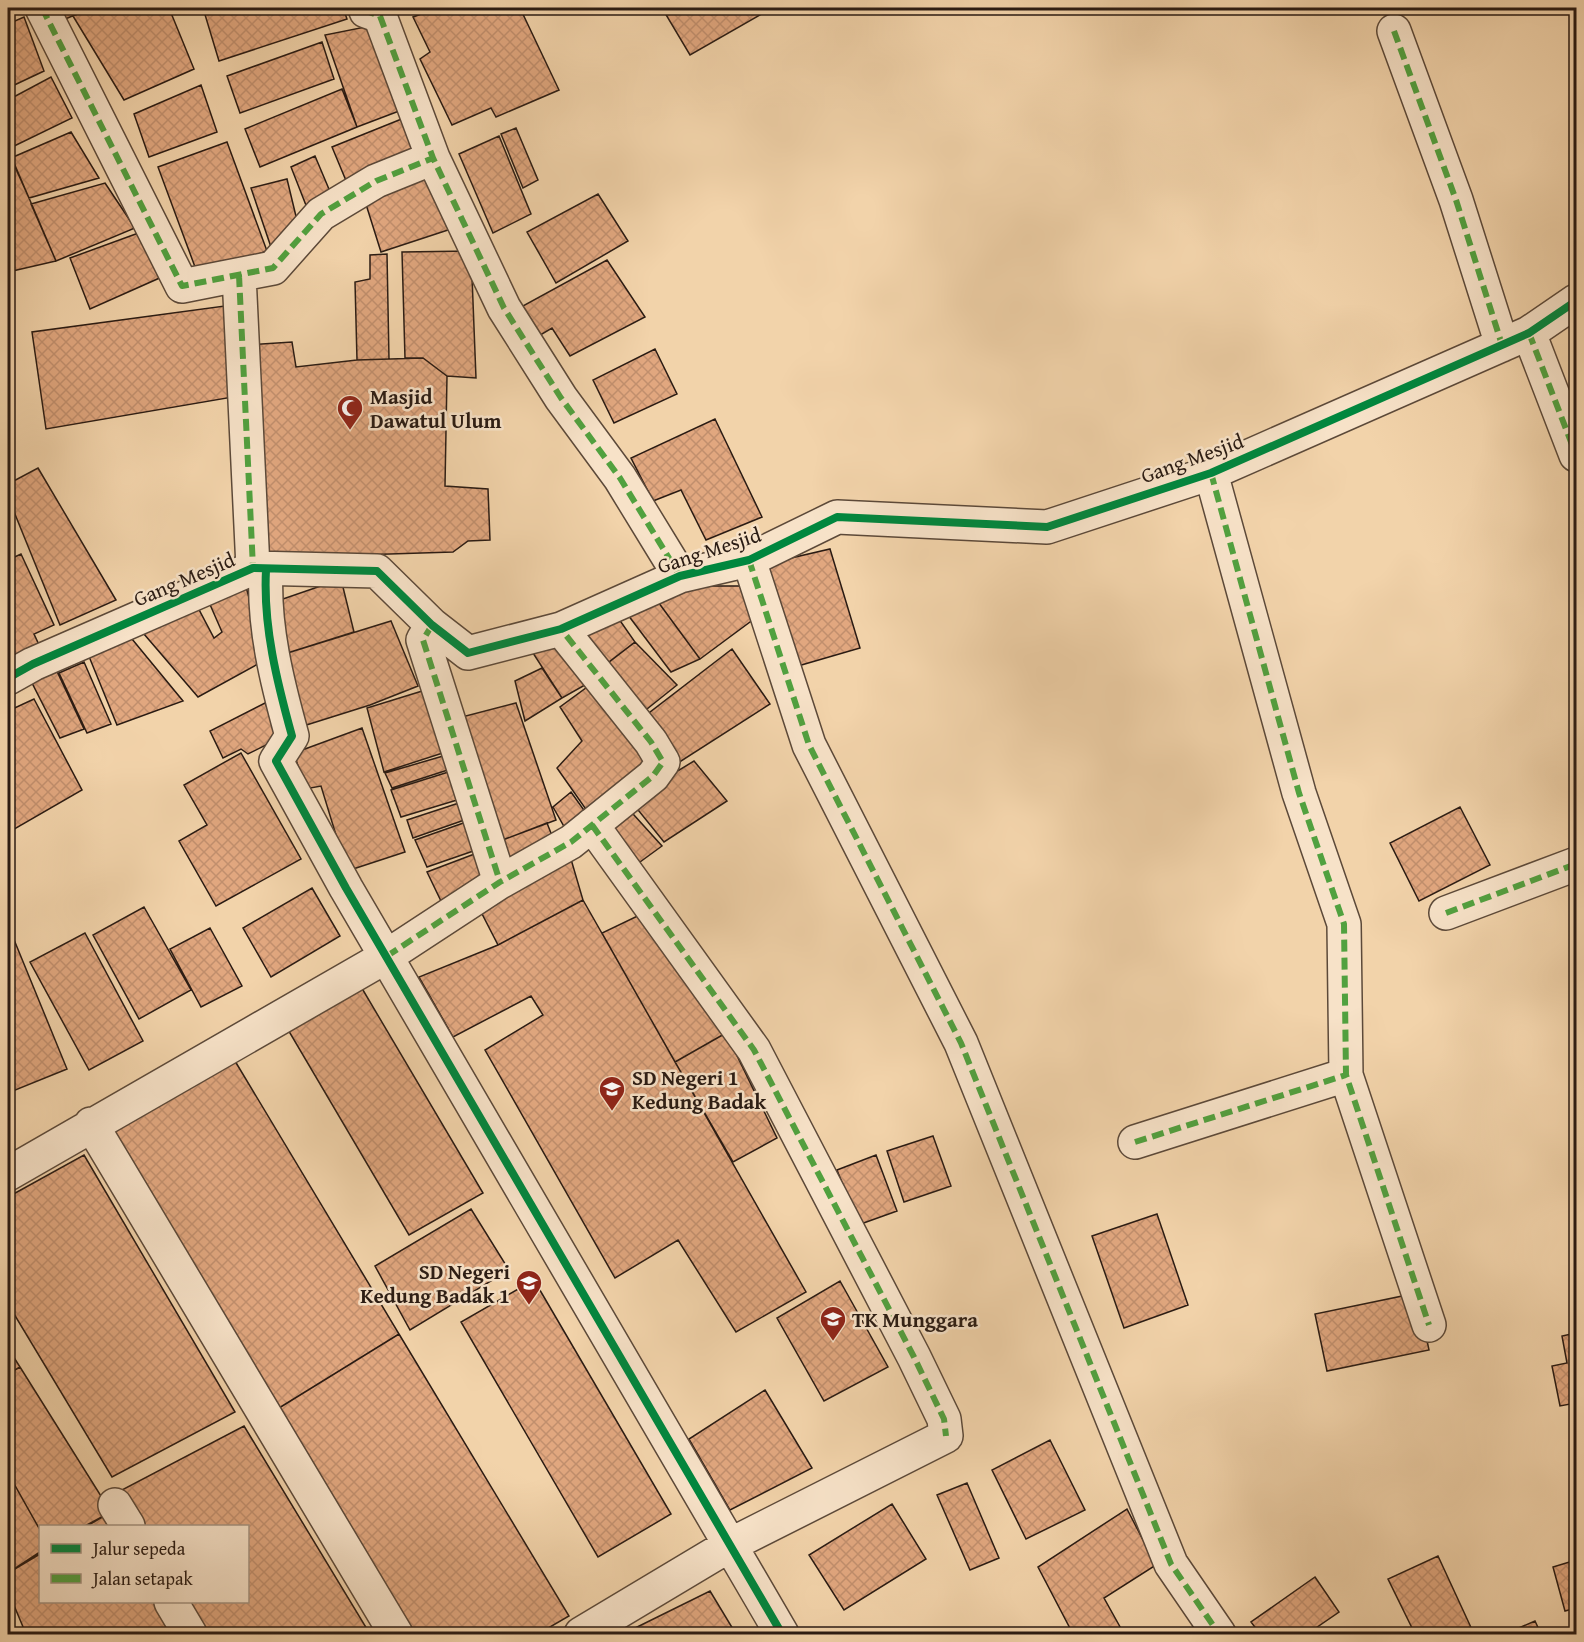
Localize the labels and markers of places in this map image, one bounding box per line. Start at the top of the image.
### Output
place label: Masjid Dawatul Ulum [370,381,502,436]
mosque icon: Masjid Dawatul Ulum [335,393,365,431]
place label: SD Negeri 1 Kedung Badak [632,1062,767,1117]
school or university icon: SD Negeri 1 Kedung Badak [597,1074,627,1112]
place label: SD Negeri Kedung Badak 1 [360,1256,510,1311]
school or university icon: SD Negeri Kedung Badak 1 [514,1268,544,1306]
school or university icon: TK Munggara [818,1304,848,1342]
place label: TK Munggara [852,1304,978,1335]

